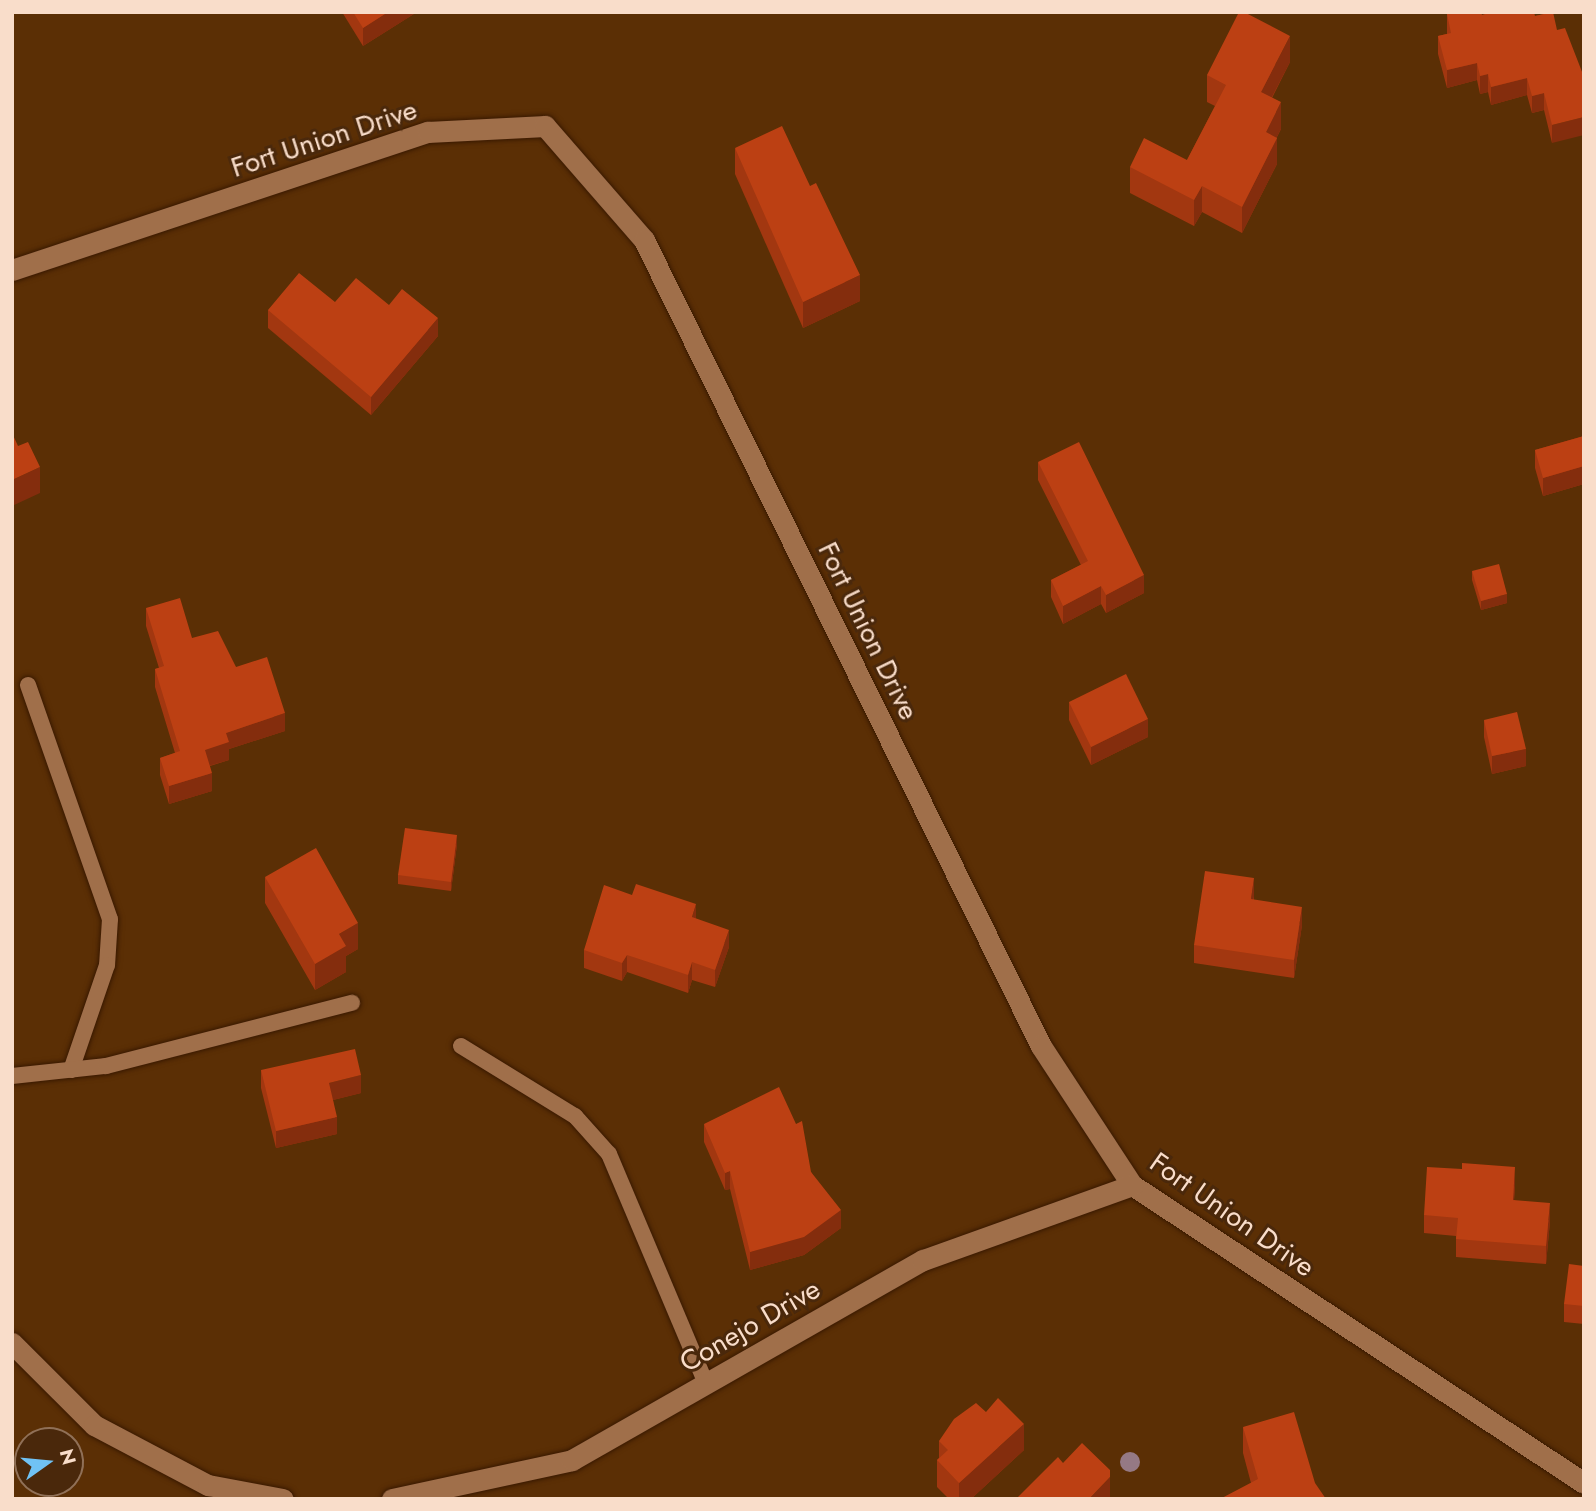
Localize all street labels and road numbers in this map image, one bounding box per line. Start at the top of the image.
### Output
street label: Fort Union Drive [227,93,421,185]
street label: Fort Union Drive [811,537,925,725]
street label: Fort Union Drive [1143,1146,1321,1284]
street label: Conejo Drive [674,1272,826,1380]

